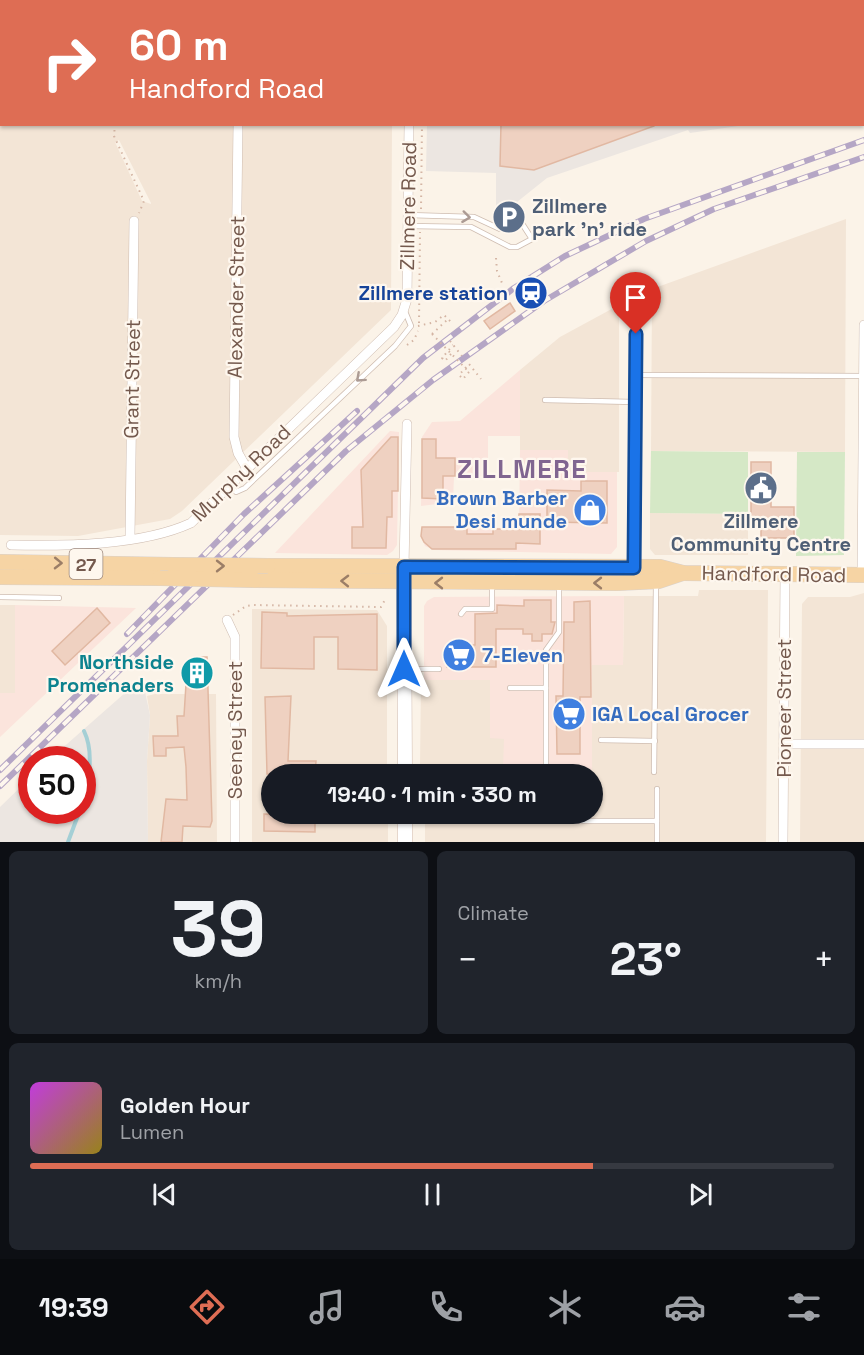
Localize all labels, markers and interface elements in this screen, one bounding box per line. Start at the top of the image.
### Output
text: 60 m [129,19,229,72]
icon: right [30,24,108,102]
text: Handford Road [129,71,324,106]
street label: Zillmere Road [394,142,422,270]
place label: Zillmere park 'n' ride [532,193,647,242]
parking icon: Zillmere park 'n' ride [491,199,527,235]
one-way arrow [462,210,471,223]
street label: Alexander Street [222,215,250,379]
pin [610,272,661,334]
station icon: Zillmere station [513,275,549,311]
place label: Zillmere station [358,280,508,306]
icon: arrive [619,281,652,314]
street label: Grant Street [118,319,146,439]
one-way arrow [356,371,366,382]
street label: Murphy Road [186,419,296,527]
district label: ZILLMERE [457,452,587,486]
public building icon: Zillmere Community Centre [743,470,779,506]
place label: Brown Barber Desi munde [436,485,567,534]
shop icon: Brown Barber Desi munde [572,492,608,528]
place label: Zillmere Community Centre [671,508,851,557]
road number: 27 [70,549,103,579]
one-way arrow [54,557,63,569]
one-way arrow [216,559,225,572]
street label: Handford Road [701,560,847,588]
one-way arrow [341,575,350,588]
one-way arrow [435,577,444,589]
one-way arrow [593,577,602,589]
position arrow [372,637,436,701]
supermarket icon: 7-Eleven [441,637,477,673]
street label: Pioneer Street [771,638,797,778]
place label: 7-Eleven [482,642,563,668]
place label: Northside Promenaders [47,649,174,698]
building icon: Northside Promenaders [179,655,215,691]
street label: Seeney Street [222,661,248,799]
supermarket icon: IGA Local Grocer [551,696,587,732]
place label: IGA Local Grocer [592,701,749,727]
speed limit sign: 50 [18,746,96,824]
text: 19:40 · 1 min · 330 m [327,780,537,808]
text: 39 [170,879,266,979]
text: Climate [458,900,529,926]
text: 23° [610,931,682,988]
text: − [458,939,478,981]
text: + [814,939,834,981]
text: km/h [194,968,242,994]
text: Golden Hour [120,1091,250,1119]
text: Lumen [120,1119,184,1145]
icon: previous [148,1178,181,1211]
icon: pause [416,1178,449,1211]
icon: next [684,1178,717,1211]
icon: directions [186,1286,228,1328]
icon: music [306,1286,348,1328]
icon: phone [425,1286,467,1328]
icon: climate [544,1286,586,1328]
icon: car [664,1286,706,1328]
icon: filters [783,1286,825,1328]
text: 19:39 [39,1290,109,1325]

